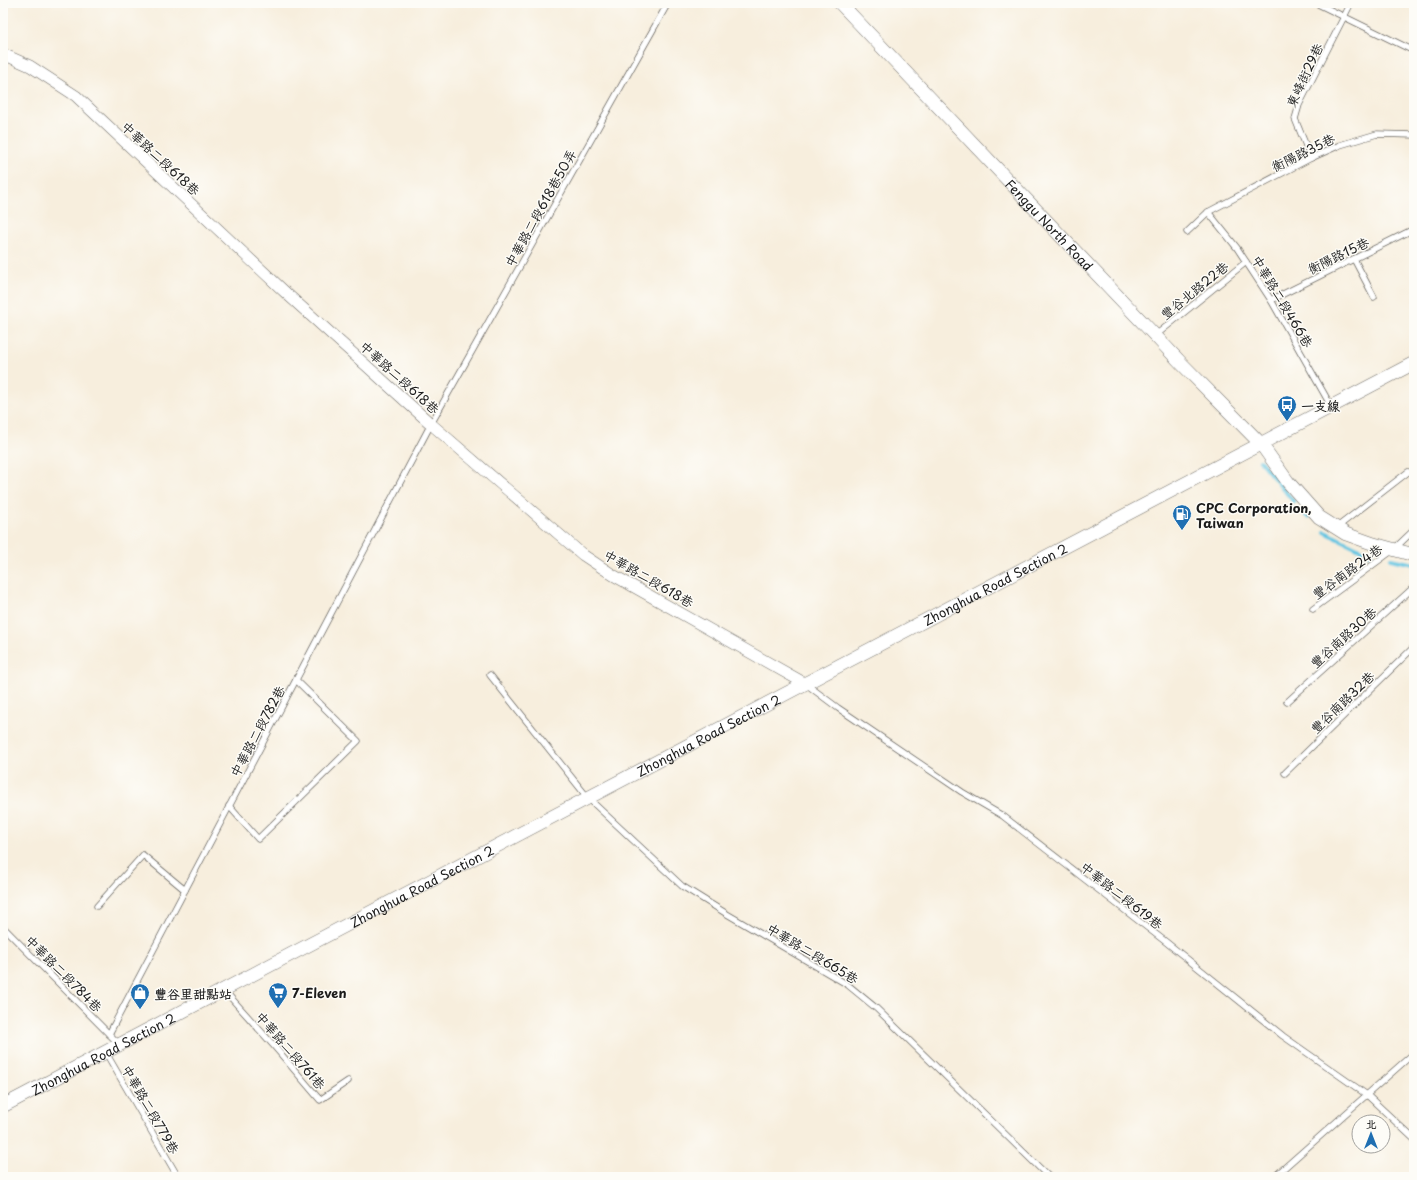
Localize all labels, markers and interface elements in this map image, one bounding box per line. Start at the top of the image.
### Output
street label: 東峰街29巷 [1281,40,1327,110]
street label: 中華路二段618巷 [118,117,204,199]
street label: 衡陽路35巷 [1268,128,1338,176]
street label: 中華路二段618巷50弄 [500,146,580,270]
street label: Fenggu North Road [1002,174,1098,275]
street label: 衡陽路15巷 [1304,232,1372,278]
street label: 中華路二段466巷 [1248,251,1318,351]
street label: 豐谷北路22巷 [1156,257,1232,323]
street label: 中華路二段618巷 [356,336,444,418]
bus stop icon: 一支線 [1276,394,1298,422]
place label: 一支線 [1301,396,1340,415]
place label: CPC Corporation, Taiwan [1196,498,1312,532]
fuel station icon: CPC Corporation, Taiwan [1171,503,1193,531]
street label: Zhonghua Road Section 2 [920,538,1070,629]
street label: 豐谷南路24巷 [1308,539,1386,603]
street label: 中華路二段618巷 [600,545,698,611]
street label: 豐谷南路30巷 [1306,602,1380,672]
street label: 豐谷南路32巷 [1306,667,1378,737]
street label: 中華路二段782巷 [225,682,289,780]
street label: Zhonghua Road Section 2 [633,689,784,780]
street label: Zhonghua Road Section 2 [346,840,497,931]
street label: 中華路二段619巷 [1077,857,1167,933]
street label: 中華路二段665巷 [764,918,862,988]
street label: 中華路二段784巷 [21,930,107,1016]
supermarket icon: 7-Eleven [267,981,289,1009]
shop icon: 豐谷里甜點站 [129,982,151,1010]
place label: 7-Eleven [292,983,346,1002]
place label: 豐谷里甜點站 [154,984,232,1003]
street label: 中華路二段761巷 [252,1007,330,1093]
street label: Zhonghua Road Section 2 [28,1008,178,1099]
street label: 中華路二段779巷 [118,1061,184,1157]
north arrow [1351,1114,1391,1154]
text: 北 [1366,1115,1377,1132]

